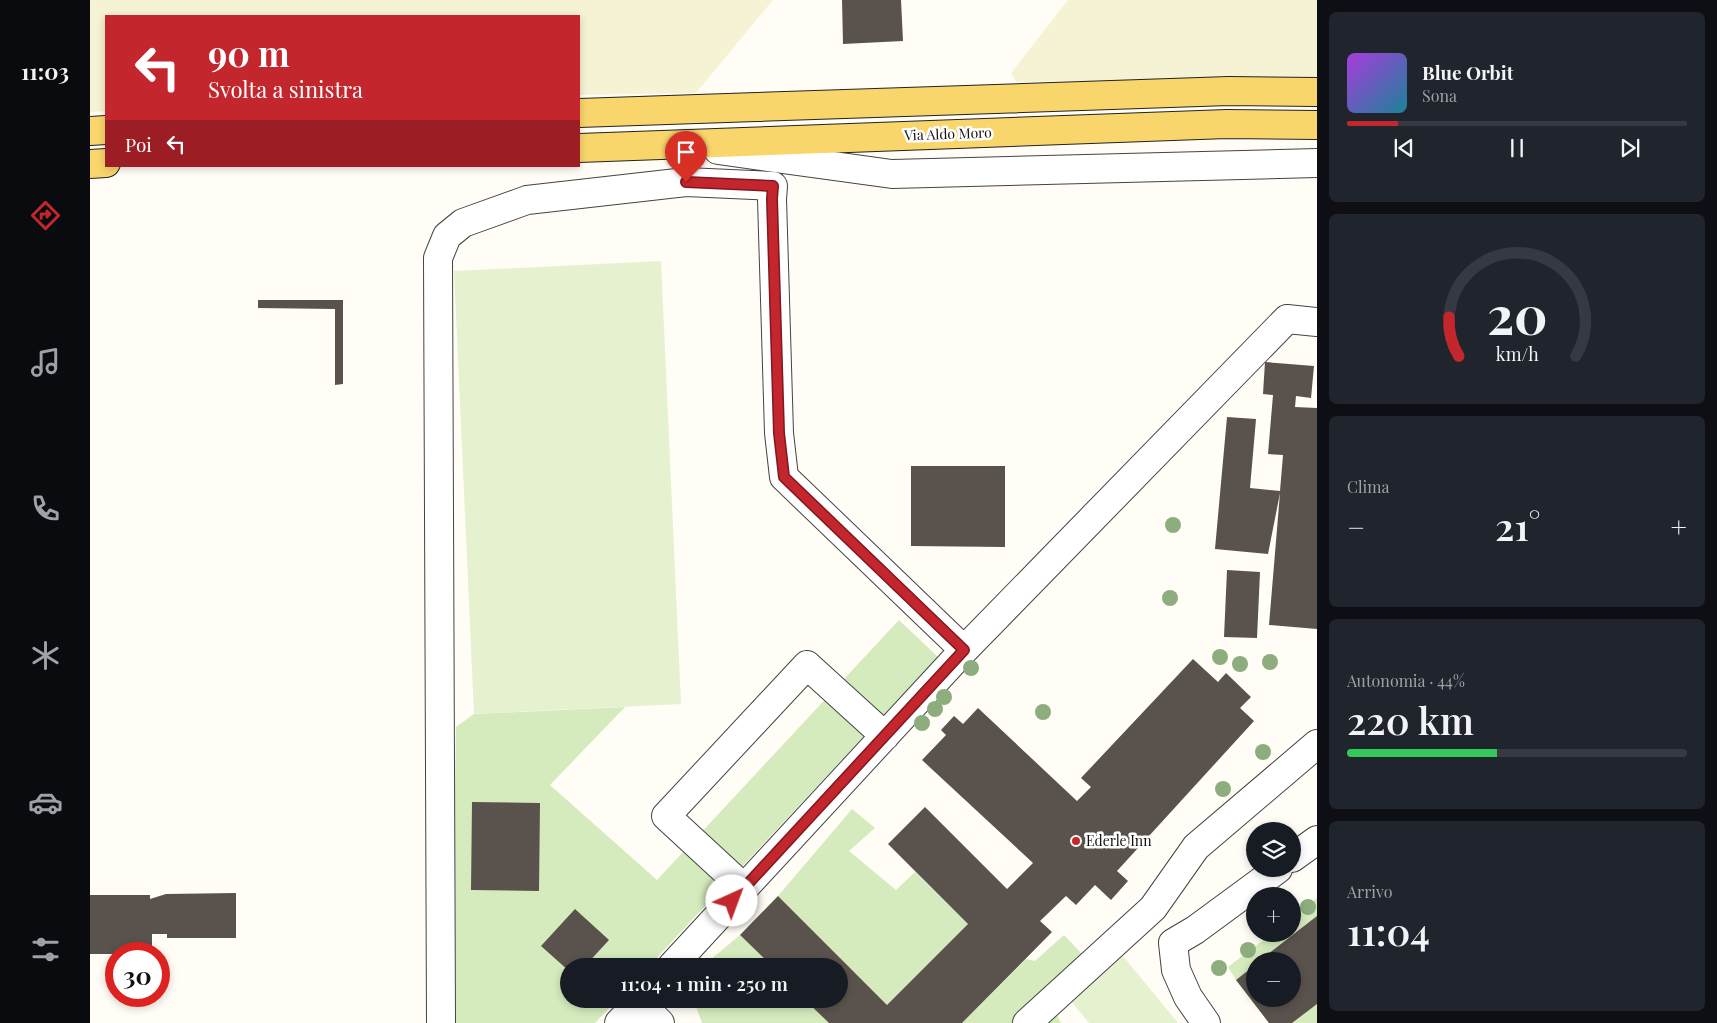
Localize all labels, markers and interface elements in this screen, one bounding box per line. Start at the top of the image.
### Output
text: 90 m [208,29,290,76]
icon: left [125,35,190,100]
text: 11:03 [21,56,69,86]
text: Blue Orbit [1422,59,1513,85]
text: Svolta a sinistra [208,74,363,104]
text: Sona [1422,85,1457,106]
street label: Via Aldo Moro [903,122,992,145]
icon: left [162,130,190,158]
text: Poi [125,131,152,157]
pin [665,131,707,182]
icon: previous [1390,134,1418,162]
icon: pause [1503,134,1531,162]
icon: next [1616,134,1644,162]
icon: arrive [672,138,700,166]
icon: directions [28,198,63,233]
text: 20 [1487,279,1547,348]
text: km/h [1496,342,1539,365]
icon: music [28,345,63,380]
text: Clima [1347,476,1389,497]
icon: phone [28,491,63,526]
text: 21° [1495,500,1541,551]
text: − [1347,508,1365,545]
text: + [1671,508,1687,545]
icon: climate [28,638,63,673]
text: Autonomia · 44% [1347,670,1465,691]
text: 220 km [1347,694,1474,745]
icon: car [28,785,63,820]
map controls [1246,822,1301,1007]
button: layers [1246,822,1301,877]
place label: Ederle Inn [1086,831,1152,850]
marker: Ederle Inn [1070,835,1082,847]
position arrow [705,874,757,926]
text: Arrivo [1347,881,1392,902]
button: + [1246,887,1301,942]
text: 11:04 [1347,905,1430,956]
icon: filters [28,932,63,967]
speed limit sign: 30 [105,942,170,1007]
button: − [1246,952,1301,1007]
text: 11:04 · 1 min · 250 m [620,970,788,996]

